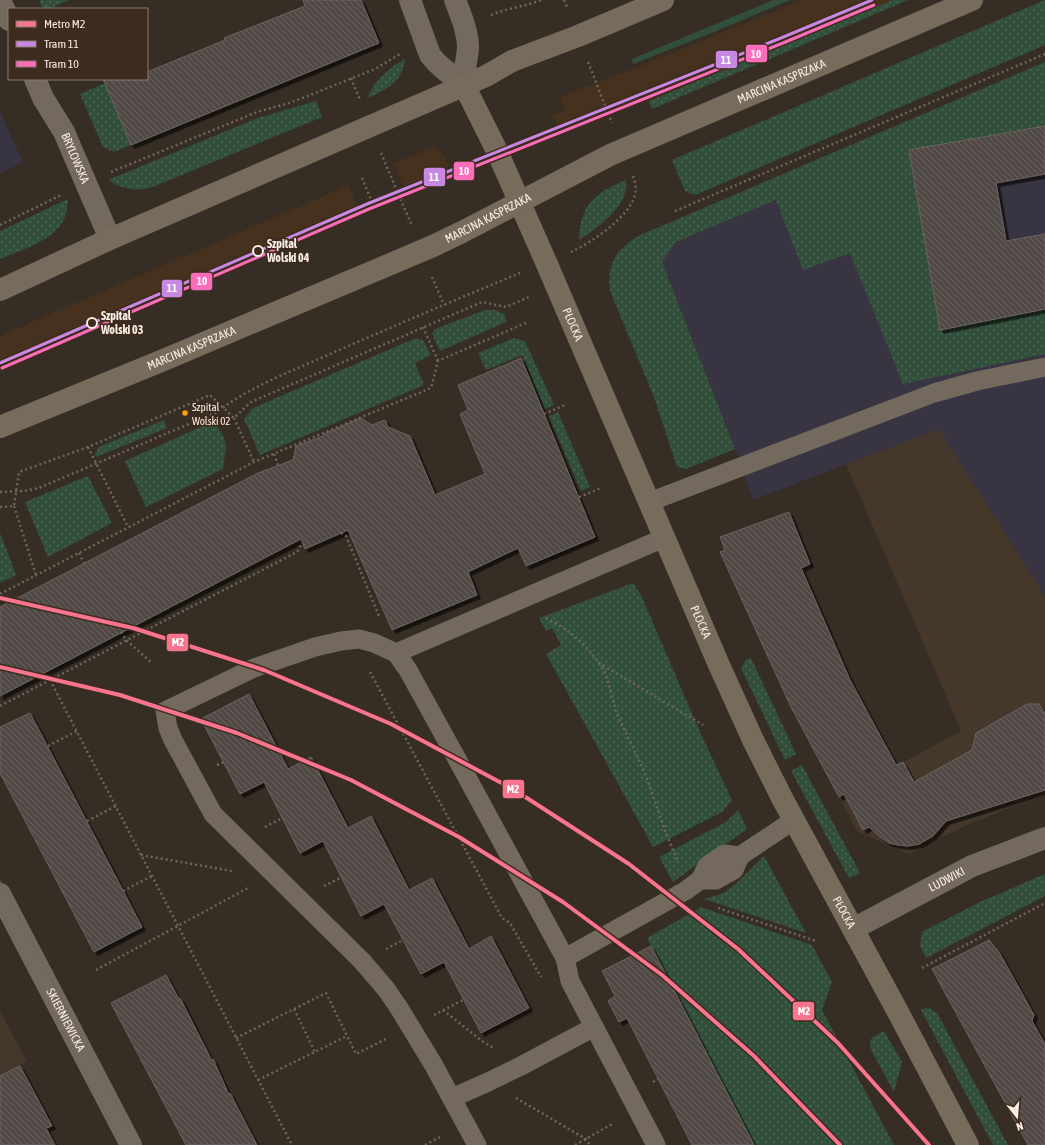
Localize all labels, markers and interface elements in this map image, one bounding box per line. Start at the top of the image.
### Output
legend [8,8,148,80]
text: Metro M2 [44,17,85,31]
text: Tram 11 [44,37,79,51]
line badge: 10 [745,44,768,63]
text: 10 [751,48,761,60]
line badge: 11 [715,50,738,69]
text: 11 [721,54,731,66]
street label: MARCINA KASPRZAKA [735,56,828,107]
text: Tram 10 [44,57,79,71]
street label: BRYLOWSKA [58,131,92,186]
line badge: 10 [453,161,475,181]
text: 10 [459,165,469,177]
line badge: 11 [423,167,446,187]
text: 11 [429,171,439,183]
street label: MARCINA KASPRZAKA [443,190,534,246]
place label: Szpital Wolski 04 [266,237,310,265]
marker: Szpital Wolski 04 [252,245,264,257]
line badge: 10 [190,272,213,291]
text: 10 [197,275,207,287]
line badge: 11 [161,279,183,298]
text: 11 [167,282,177,294]
street label: PŁOCKA [560,306,586,343]
place label: Szpital Wolski 03 [100,309,144,337]
marker: Szpital Wolski 03 [86,317,98,329]
street label: MARCINA KASPRZAKA [145,323,238,373]
place label: Szpital Wolski 02 [192,401,231,427]
marker: Szpital Wolski 02 [180,408,190,418]
street label: PŁOCKA [687,603,714,641]
line badge: M2 [166,633,189,652]
text: M2 [172,636,184,648]
line badge: M2 [502,779,525,799]
text: M2 [507,783,519,795]
street label: LUDWIKI [926,864,967,895]
street label: PŁOCKA [830,894,858,931]
street label: SKIERNIEWICKA [43,986,88,1054]
line badge: M2 [792,1001,815,1021]
text: M2 [798,1005,810,1017]
north arrow [997,1097,1037,1137]
text: N [1015,1120,1025,1133]

